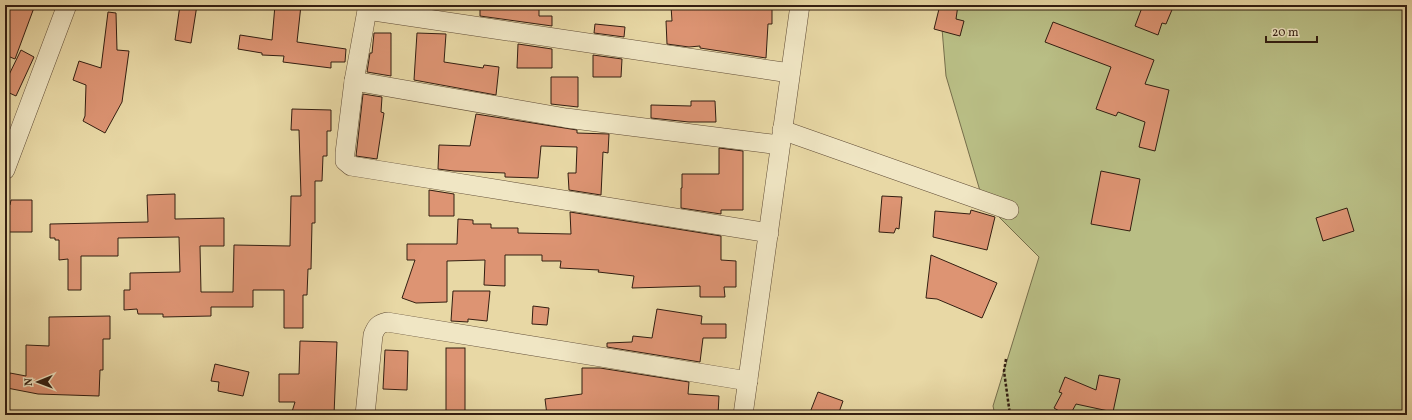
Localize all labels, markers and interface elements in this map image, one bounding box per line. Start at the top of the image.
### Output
scale bar [1266,18,1317,44]
text: 20 m [1272,25,1299,41]
north arrow [18,362,58,402]
text: N [22,378,37,386]

